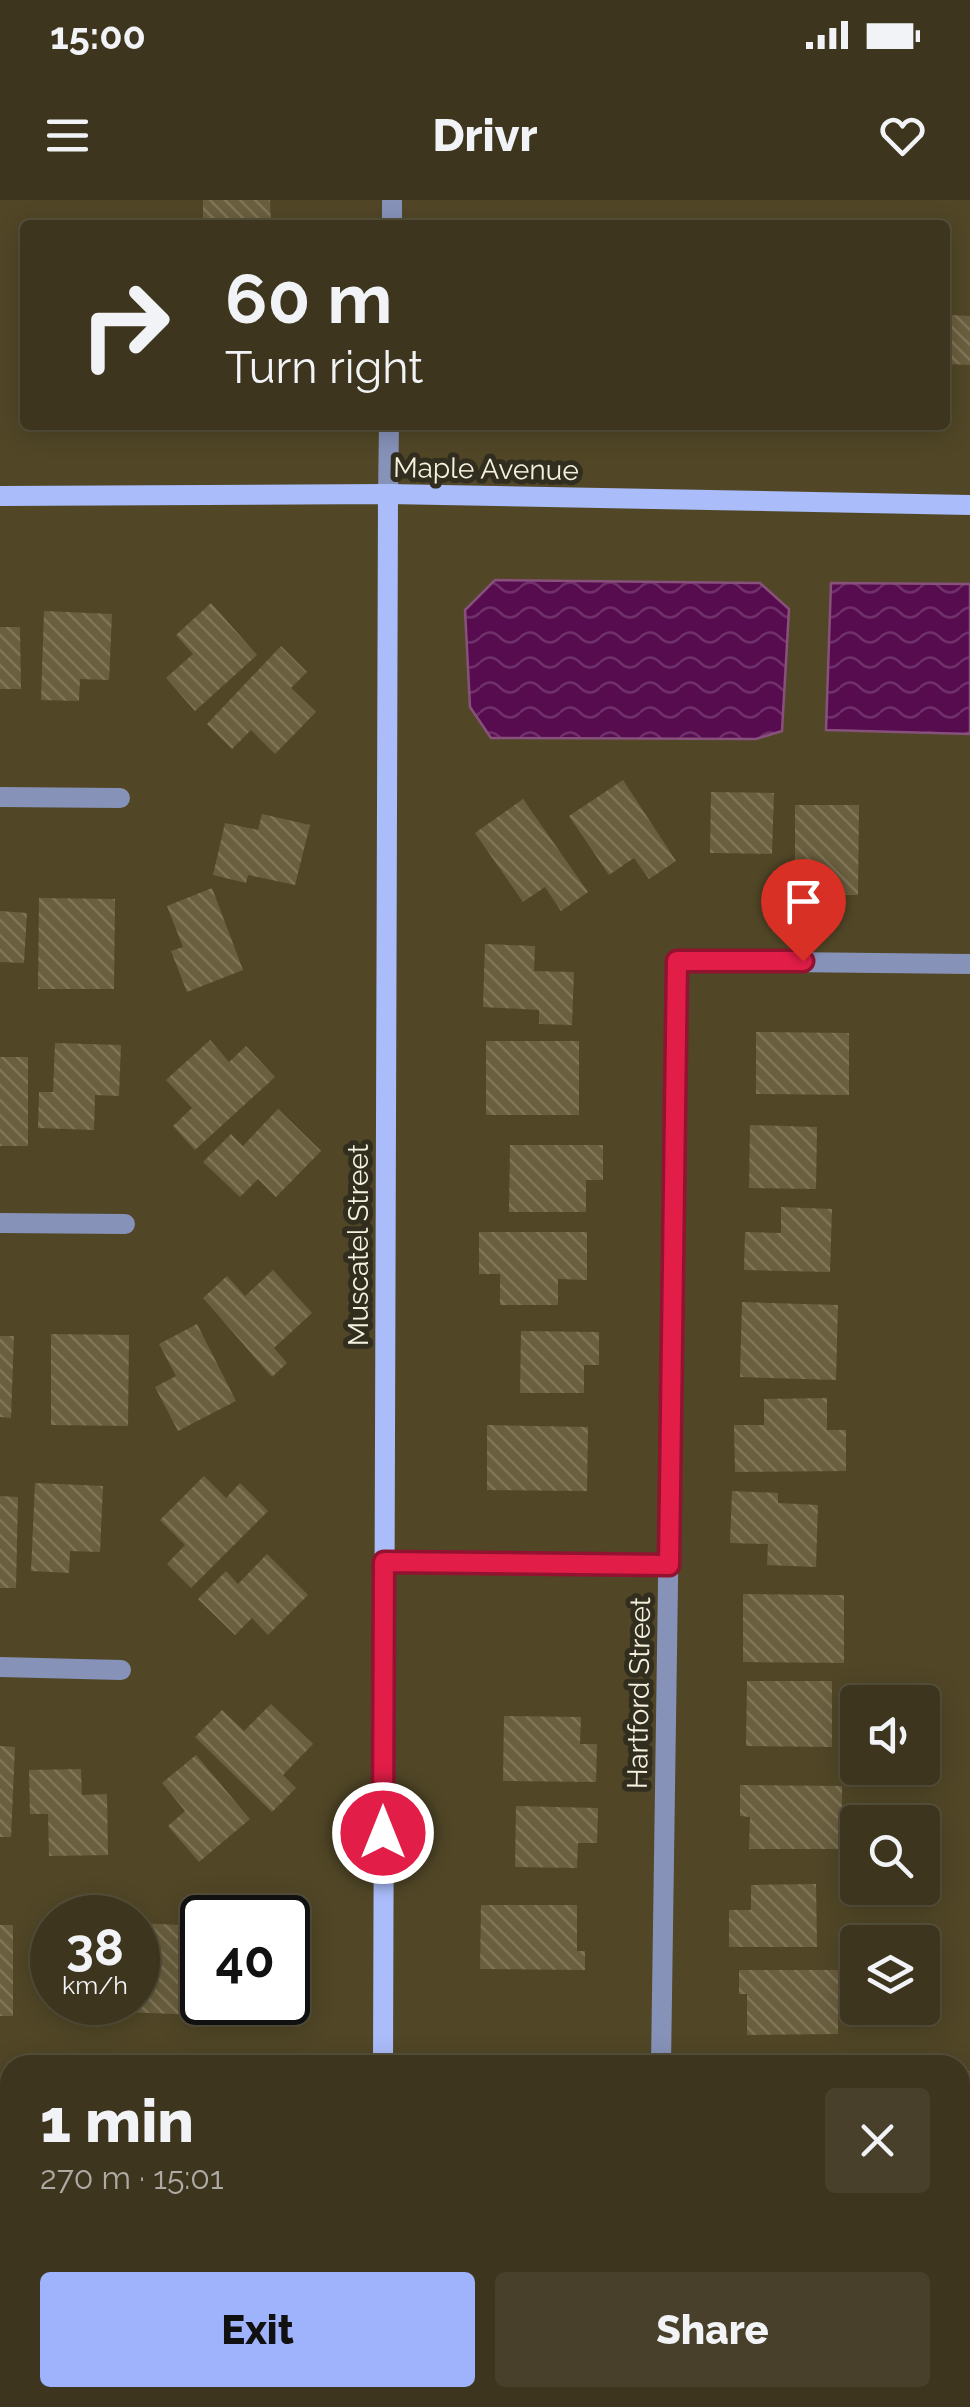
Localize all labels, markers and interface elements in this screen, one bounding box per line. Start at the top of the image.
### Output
text: 15:00 [50,13,146,58]
icon: menu [40,108,95,163]
icon: heart [875,108,930,163]
text: Drivr [432,109,538,162]
text: 60 m [225,257,392,339]
icon: right [60,260,190,390]
text: Turn right [225,341,423,394]
street label: Maple Avenue [393,451,579,487]
pin [761,859,846,962]
icon: arrive [776,874,831,929]
street label: Muscatel Street [342,1143,375,1346]
street label: Hartford Street [621,1596,657,1789]
map controls [840,1685,940,2025]
button: sound [840,1685,940,1785]
position arrow [331,1781,435,1885]
button: search [840,1805,940,1905]
speed limit sign: 40 [180,1895,310,2025]
text: 38 [66,1918,124,1977]
button: layers [840,1925,940,2025]
text: km/h [62,1970,128,2000]
text: 1 min [40,2086,194,2156]
button: close [825,2088,930,2193]
text: 270 m · 15:01 [40,2159,224,2196]
button: Exit [40,2272,475,2387]
button: Share [495,2272,930,2387]

